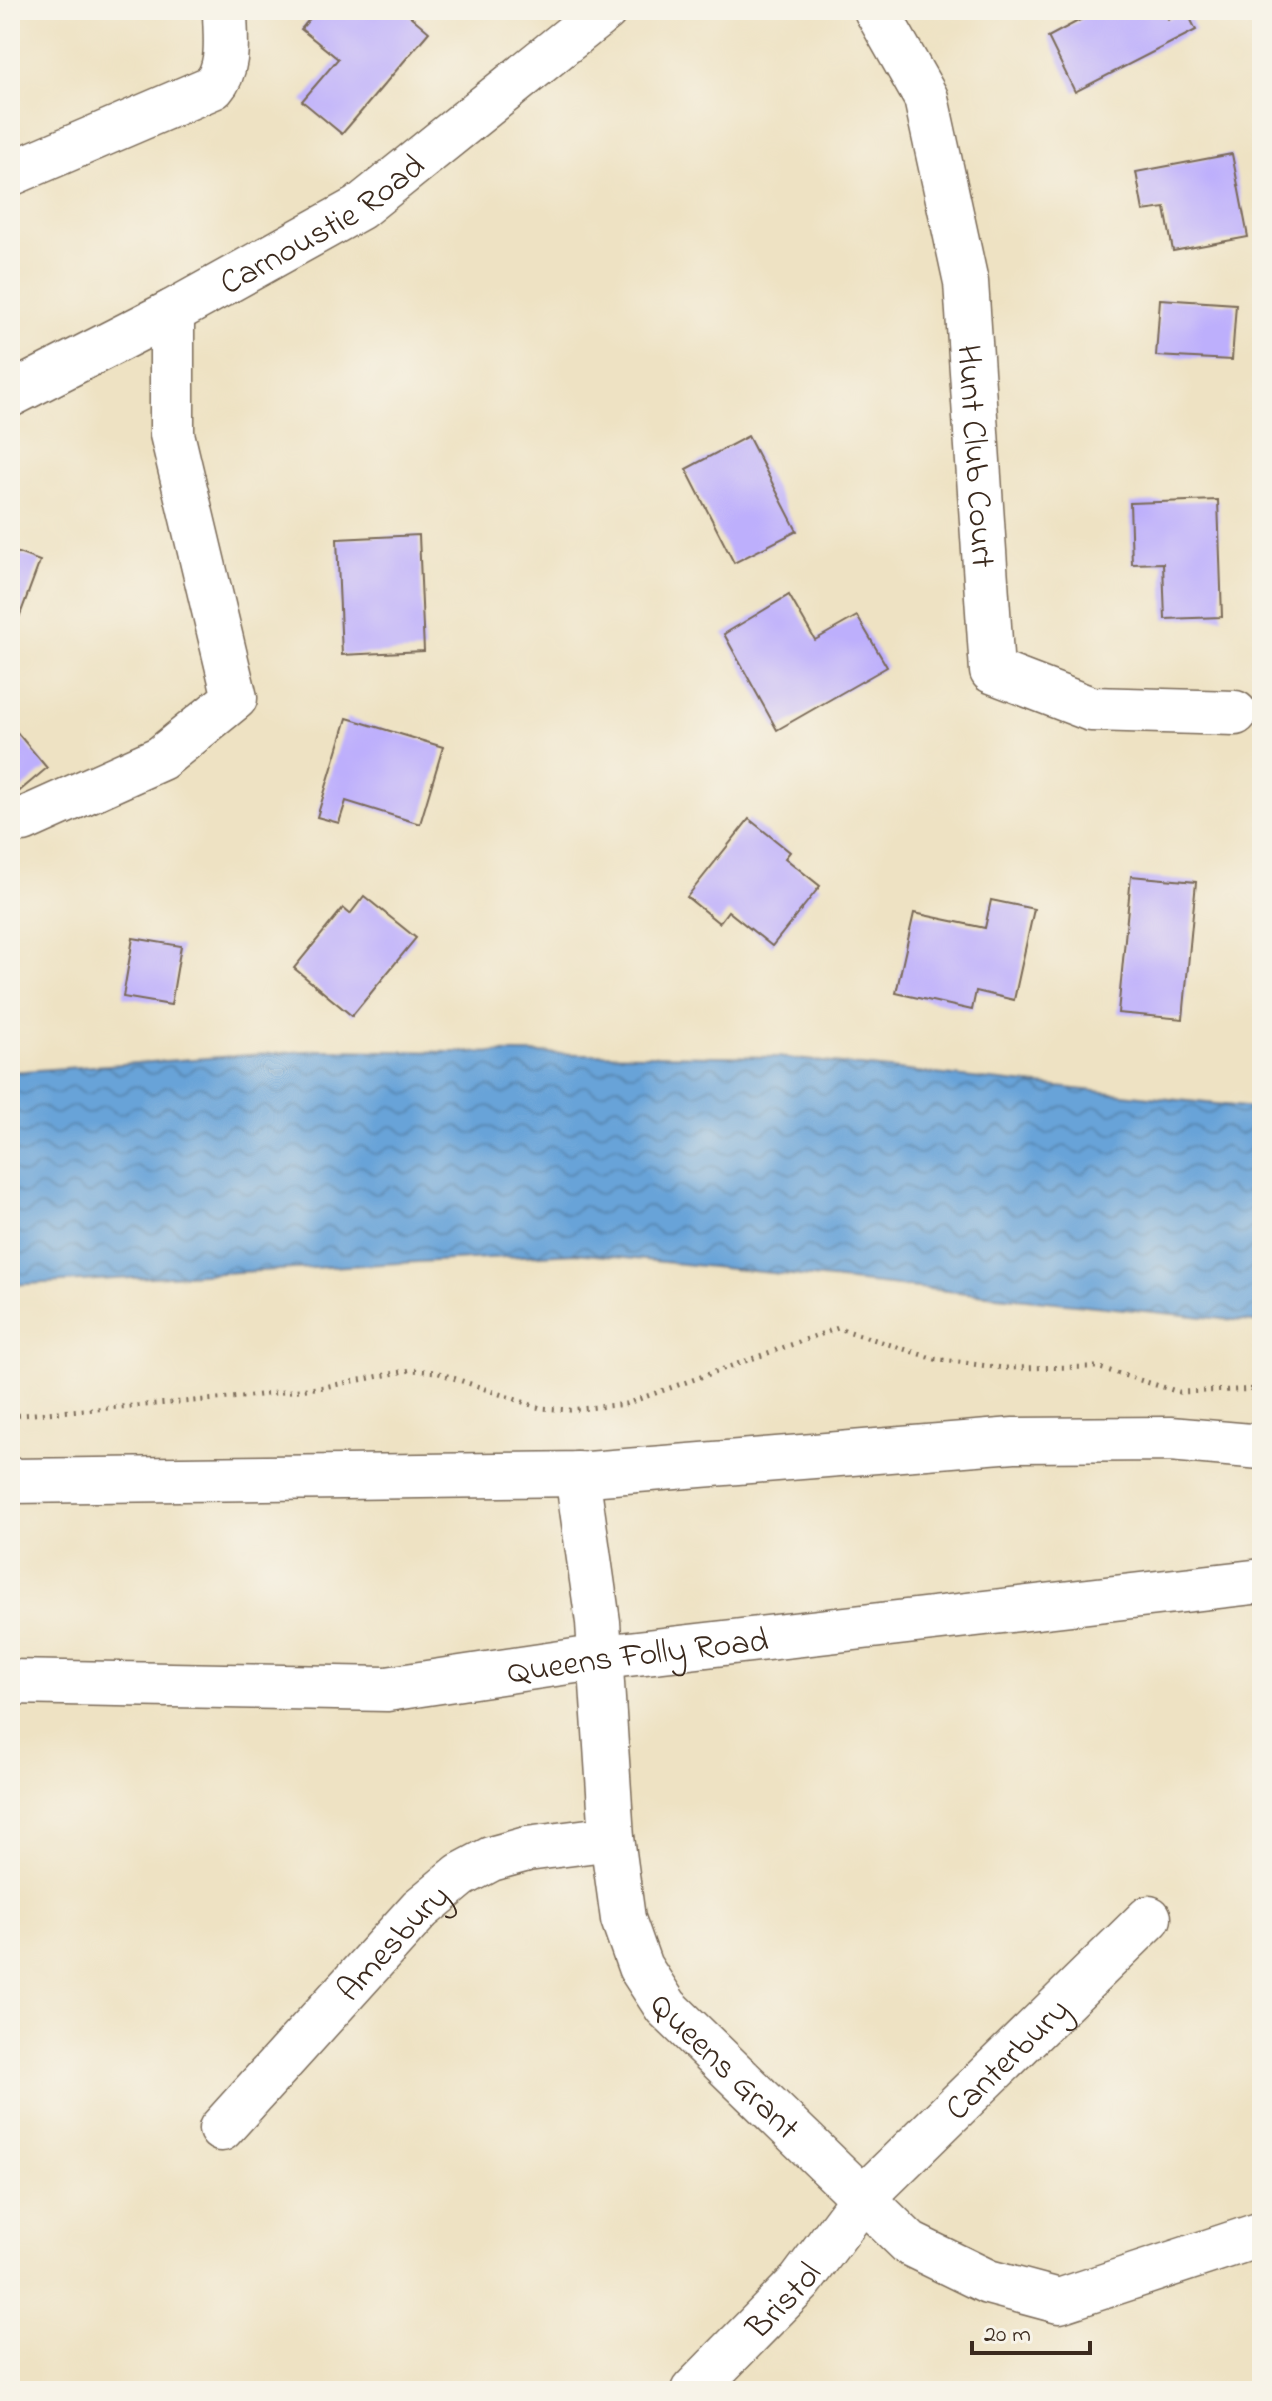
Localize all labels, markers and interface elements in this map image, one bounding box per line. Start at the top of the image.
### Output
street label: Carnoustie Road [212,143,437,310]
street label: Hunt Club Court [941,343,1006,570]
street label: Queens Folly Road [504,1617,771,1700]
street label: Amesbury [327,1873,462,2014]
street label: Queens Grant [635,1985,810,2153]
street label: Canterbury [935,1988,1083,2134]
street label: Bristol [735,2253,836,2353]
scale bar [972,2305,1090,2355]
text: 20 m [984,2318,1031,2353]

